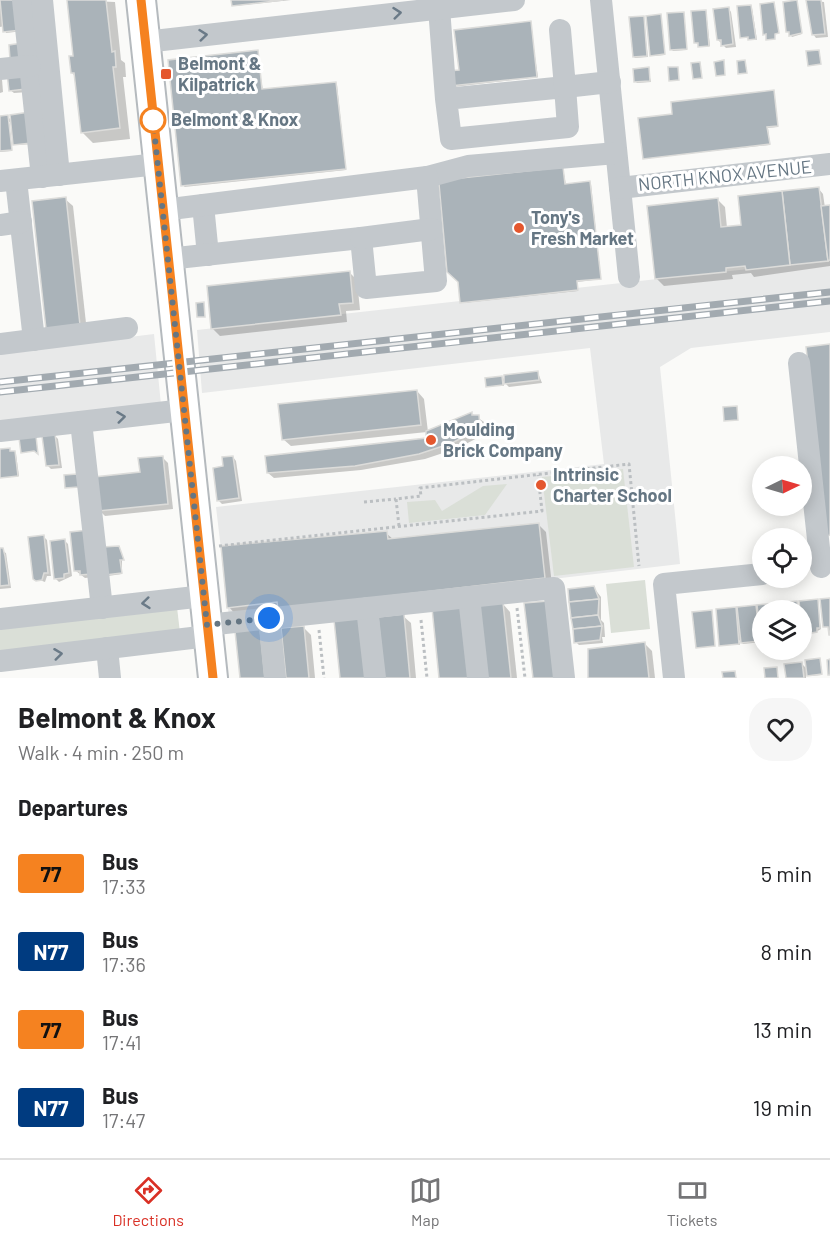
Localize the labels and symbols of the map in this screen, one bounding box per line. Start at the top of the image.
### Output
one-way arrow [392,7,402,20]
one-way arrow [199,29,208,42]
place label: Belmont & Kilpatrick [178,52,261,95]
marker: Belmont & Kilpatrick [159,67,173,81]
marker: Belmont & Knox [140,107,166,133]
place label: Belmont & Knox [171,108,299,130]
street label: NORTH KNOX AVENUE [637,155,813,195]
place label: Tony's Fresh Market [531,206,634,249]
marker: Tony's Fresh Market [512,221,526,235]
one-way arrow [116,411,125,424]
place label: Moulding Brick Company [443,418,563,461]
marker: Moulding Brick Company [424,433,438,447]
north arrow [752,456,812,516]
place label: Intrinsic Charter School [553,463,672,506]
marker: Intrinsic Charter School [534,478,548,492]
one-way arrow [141,596,150,609]
your location [254,603,284,633]
one-way arrow [54,648,63,661]

